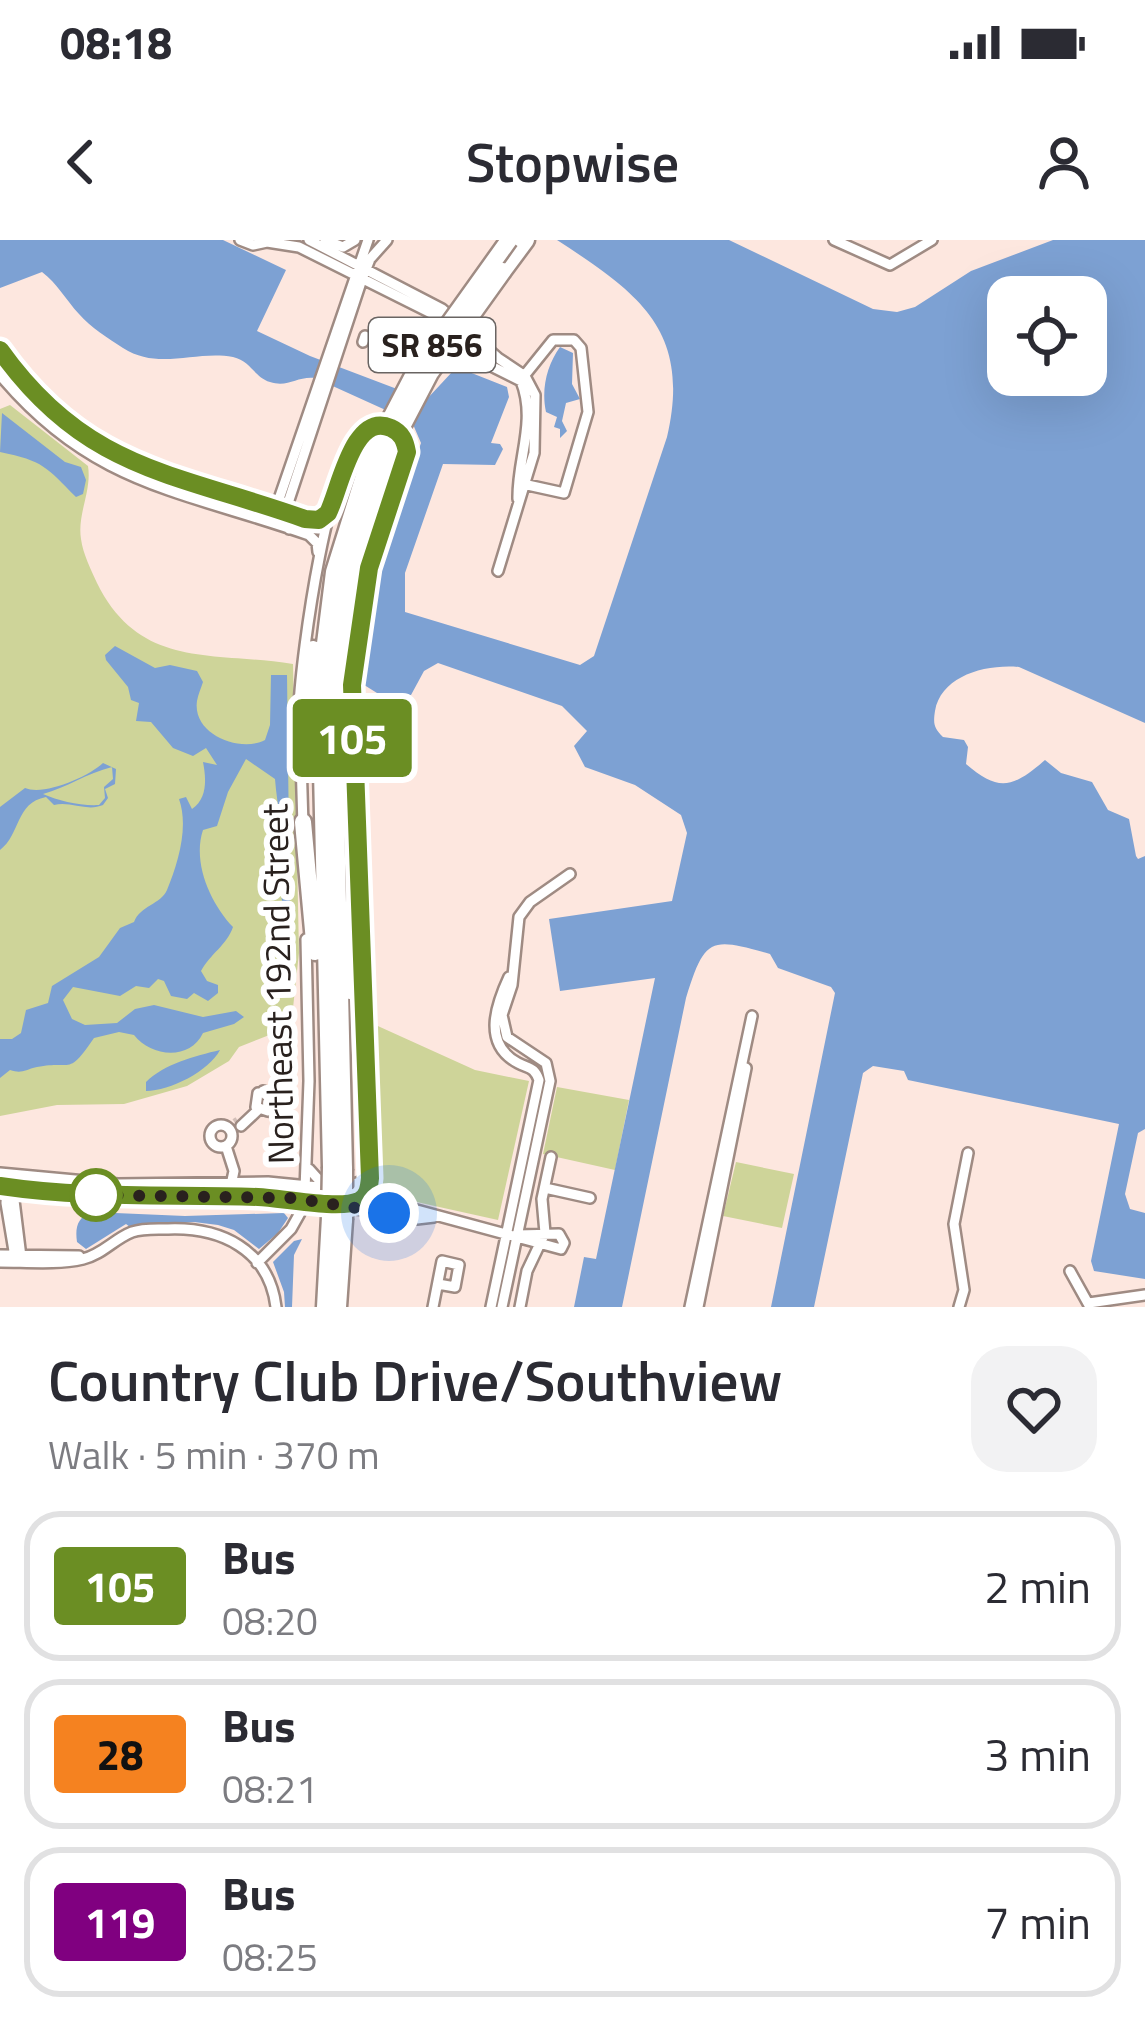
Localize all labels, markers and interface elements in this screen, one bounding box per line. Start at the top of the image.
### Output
text: 08:18 [60,8,172,76]
text: Stopwise [466,121,679,203]
icon: back [48,129,114,195]
icon: person [1031,129,1097,195]
map controls [987,276,1107,396]
button: locate [987,276,1107,396]
road number: SR 856 [369,318,495,372]
line badge: 105 [283,699,421,777]
text: 105 [317,706,387,770]
street label: Northeast 192nd Street [246,803,308,1165]
unlabelled marker [71,1170,121,1220]
your location [359,1183,419,1243]
text: Country Club Drive/Southview [48,1336,782,1423]
button: heart [971,1346,1097,1472]
text: Walk · 5 min · 370 m [48,1425,380,1484]
text: Bus [222,1523,296,1591]
text: 2 min [984,1552,1091,1620]
text: 105 [85,1554,155,1618]
text: 08:20 [222,1591,318,1650]
text: Bus [222,1691,296,1759]
text: 3 min [984,1720,1091,1788]
text: 28 [96,1722,144,1786]
text: 08:21 [222,1759,318,1818]
text: Bus [222,1859,296,1927]
text: 7 min [984,1888,1091,1956]
text: 119 [85,1890,155,1954]
text: 08:25 [222,1927,318,1986]

